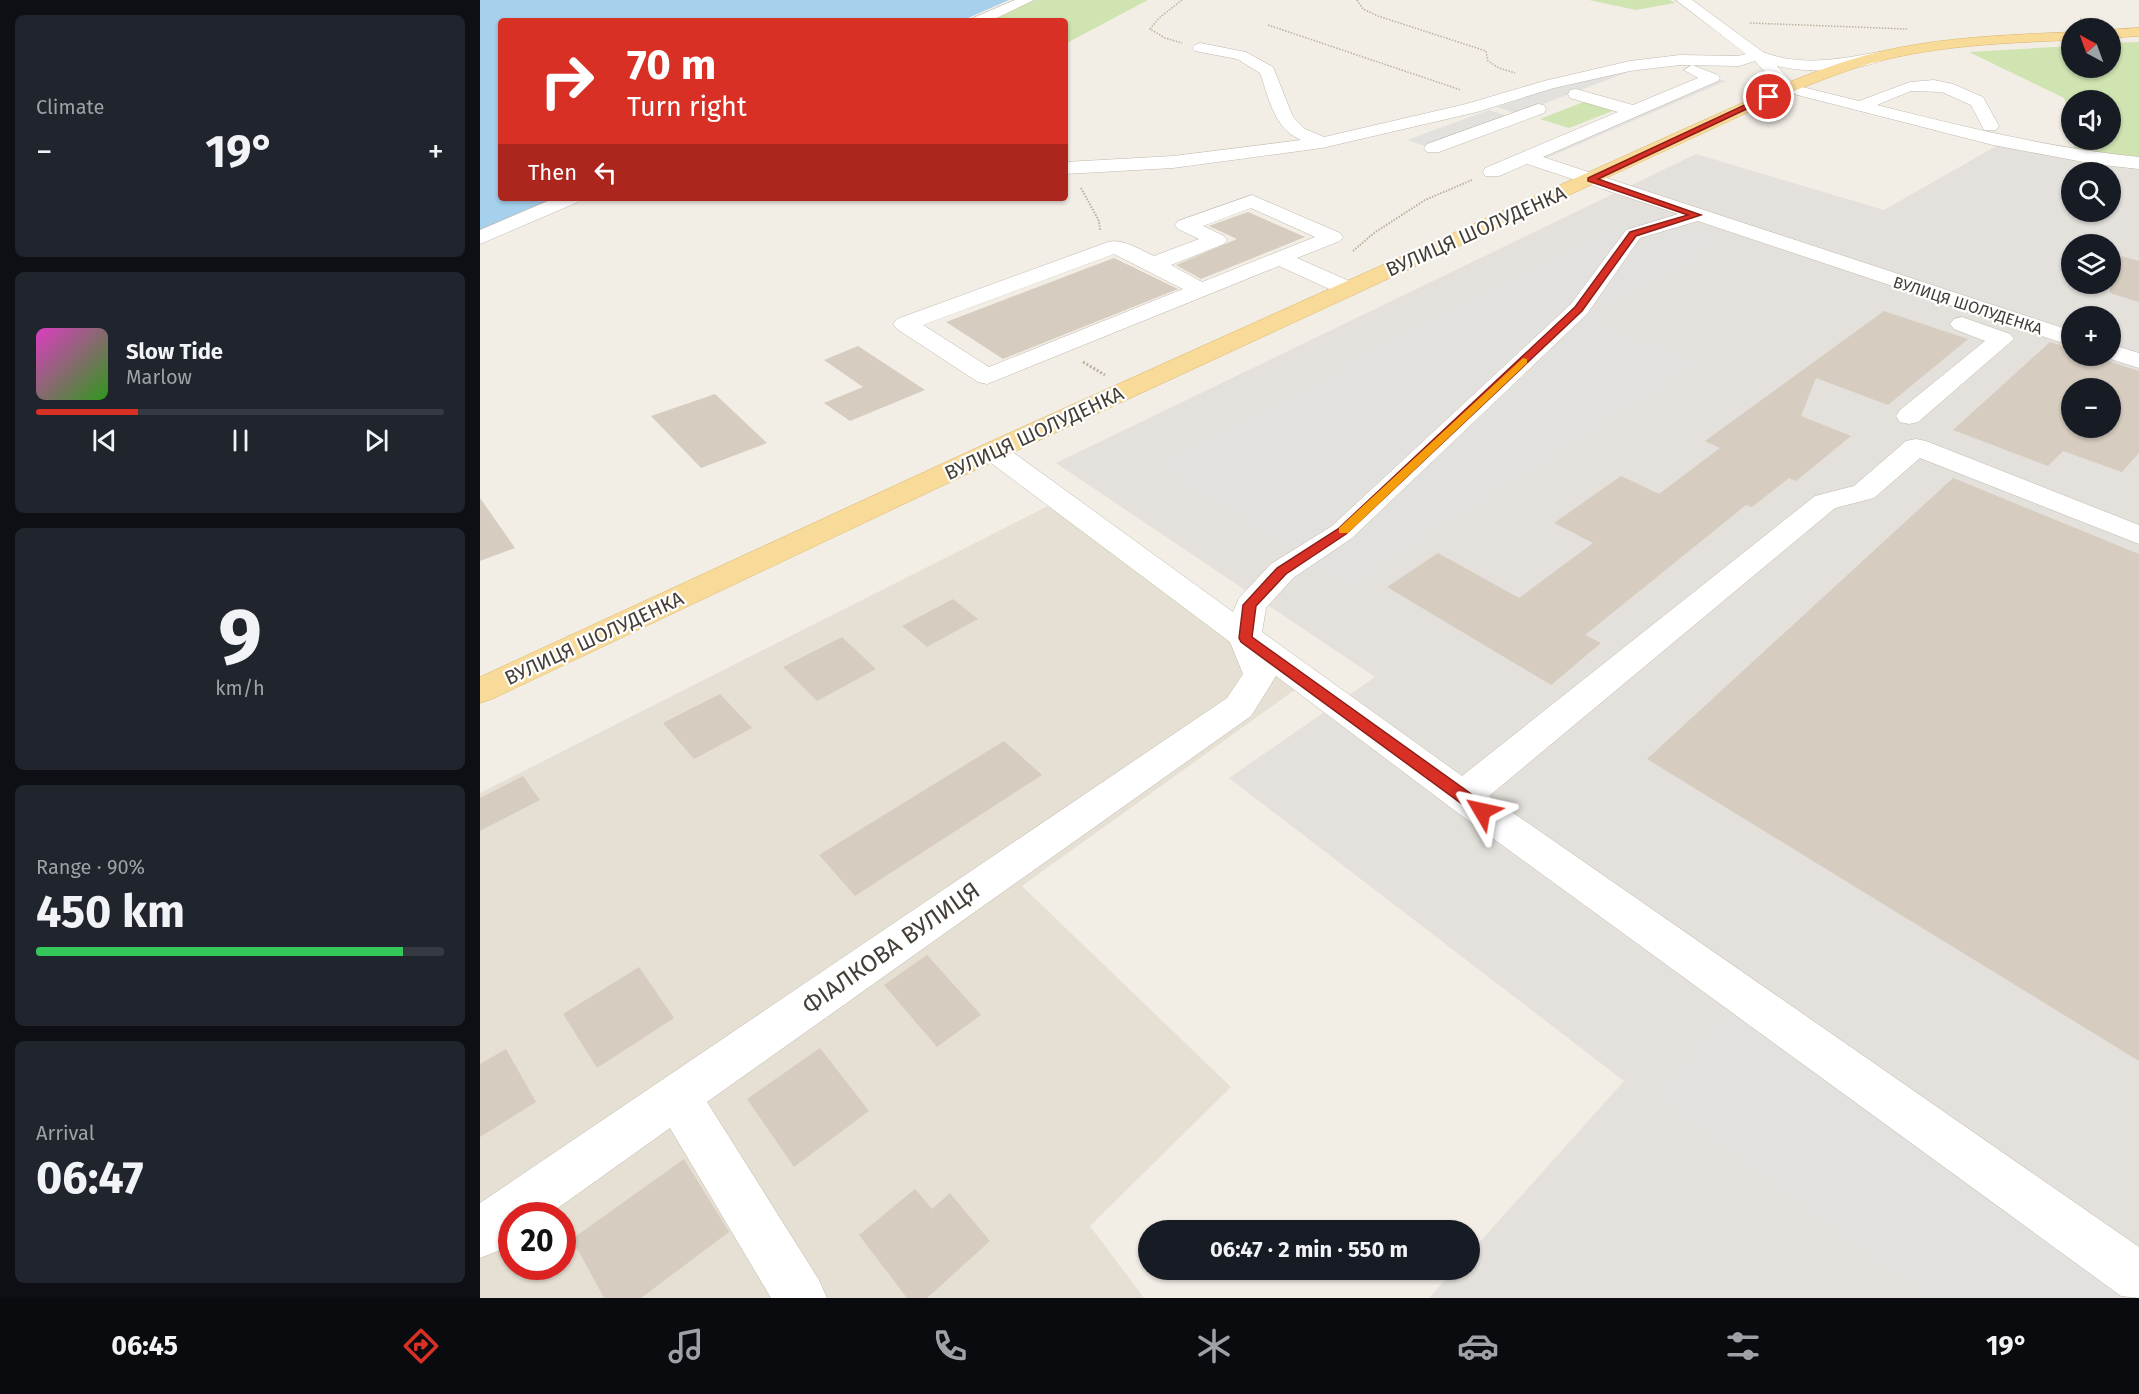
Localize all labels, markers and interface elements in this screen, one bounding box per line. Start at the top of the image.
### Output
north arrow [2061,18,2121,78]
map controls [2061,18,2121,438]
text: 70 m [627,40,716,90]
icon: right [528,42,606,120]
pin [1743,71,1794,122]
icon: arrive [1752,80,1785,113]
button: sound [2061,90,2121,150]
text: Turn right [627,91,747,123]
text: Climate [36,95,104,119]
text: 19° [205,125,275,179]
text: − [36,132,53,172]
text: + [428,132,444,172]
icon: left [589,156,622,189]
text: Then [528,159,577,186]
button: search [2061,162,2121,222]
street label: ВУЛИЦЯ ШОЛУДЕНКА [1382,180,1570,282]
button: layers [2061,234,2121,294]
street label: ВУЛИЦЯ ШОЛУДЕНКА [1891,272,2046,339]
button: + [2061,306,2121,366]
text: Slow Tide [126,338,223,365]
text: Marlow [126,365,192,389]
button: − [2061,378,2121,438]
street label: ВУЛИЦЯ ШОЛУДЕНКА [941,381,1128,485]
icon: previous [88,424,121,457]
icon: pause [224,424,257,457]
icon: next [360,424,393,457]
street label: ВУЛИЦЯ ШОЛУДЕНКА [501,586,688,690]
text: 9 [218,590,262,684]
text: km/h [215,676,265,700]
position arrow [1450,779,1514,843]
text: Range · 90% [36,855,145,879]
street label: ФІАЛКОВА ВУЛИЦЯ [797,876,985,1020]
text: 450 km [36,885,185,939]
text: Arrival [36,1121,95,1145]
text: 06:47 [36,1151,144,1205]
speed limit sign: 20 [498,1202,576,1280]
text: 06:47 · 2 min · 550 m [1210,1236,1408,1263]
icon: directions [400,1325,442,1367]
icon: music [665,1325,707,1367]
icon: phone [929,1325,971,1367]
icon: climate [1193,1325,1235,1367]
icon: car [1457,1325,1499,1367]
icon: filters [1722,1325,1764,1367]
text: 06:45 [111,1330,178,1362]
text: 19° [1986,1330,2028,1362]

